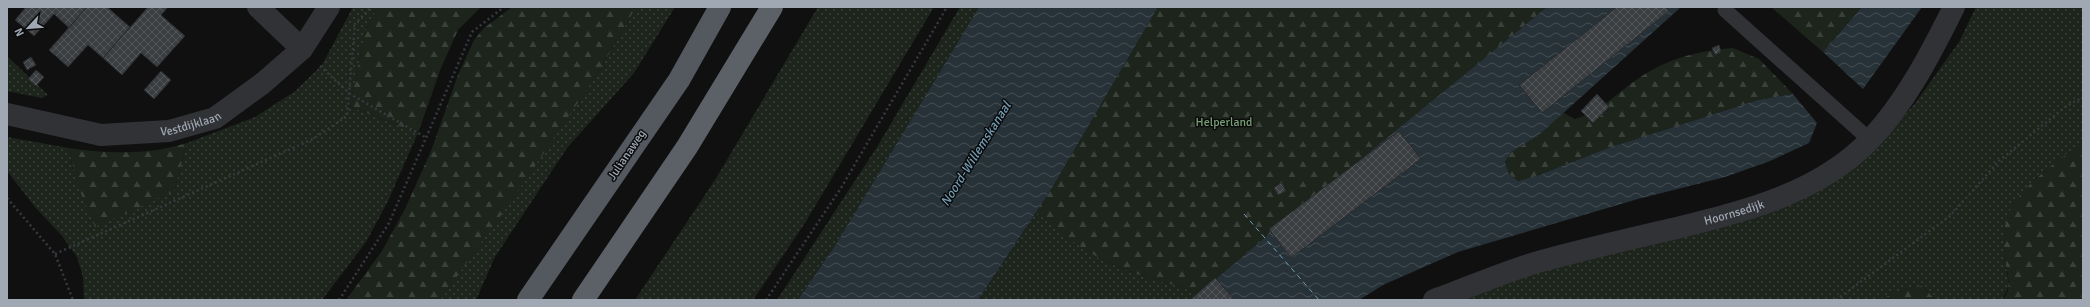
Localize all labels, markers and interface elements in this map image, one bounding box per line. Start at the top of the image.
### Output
north arrow [8,8,48,48]
text: N [12,26,27,38]
water label: Noord-Willemskanaal [937,98,1015,209]
street label: Vestdijklaan [160,108,224,139]
park label: Helperland [1196,115,1252,130]
street label: Julianaweg [605,127,649,183]
street label: Hoornsedijk [1702,197,1766,228]

